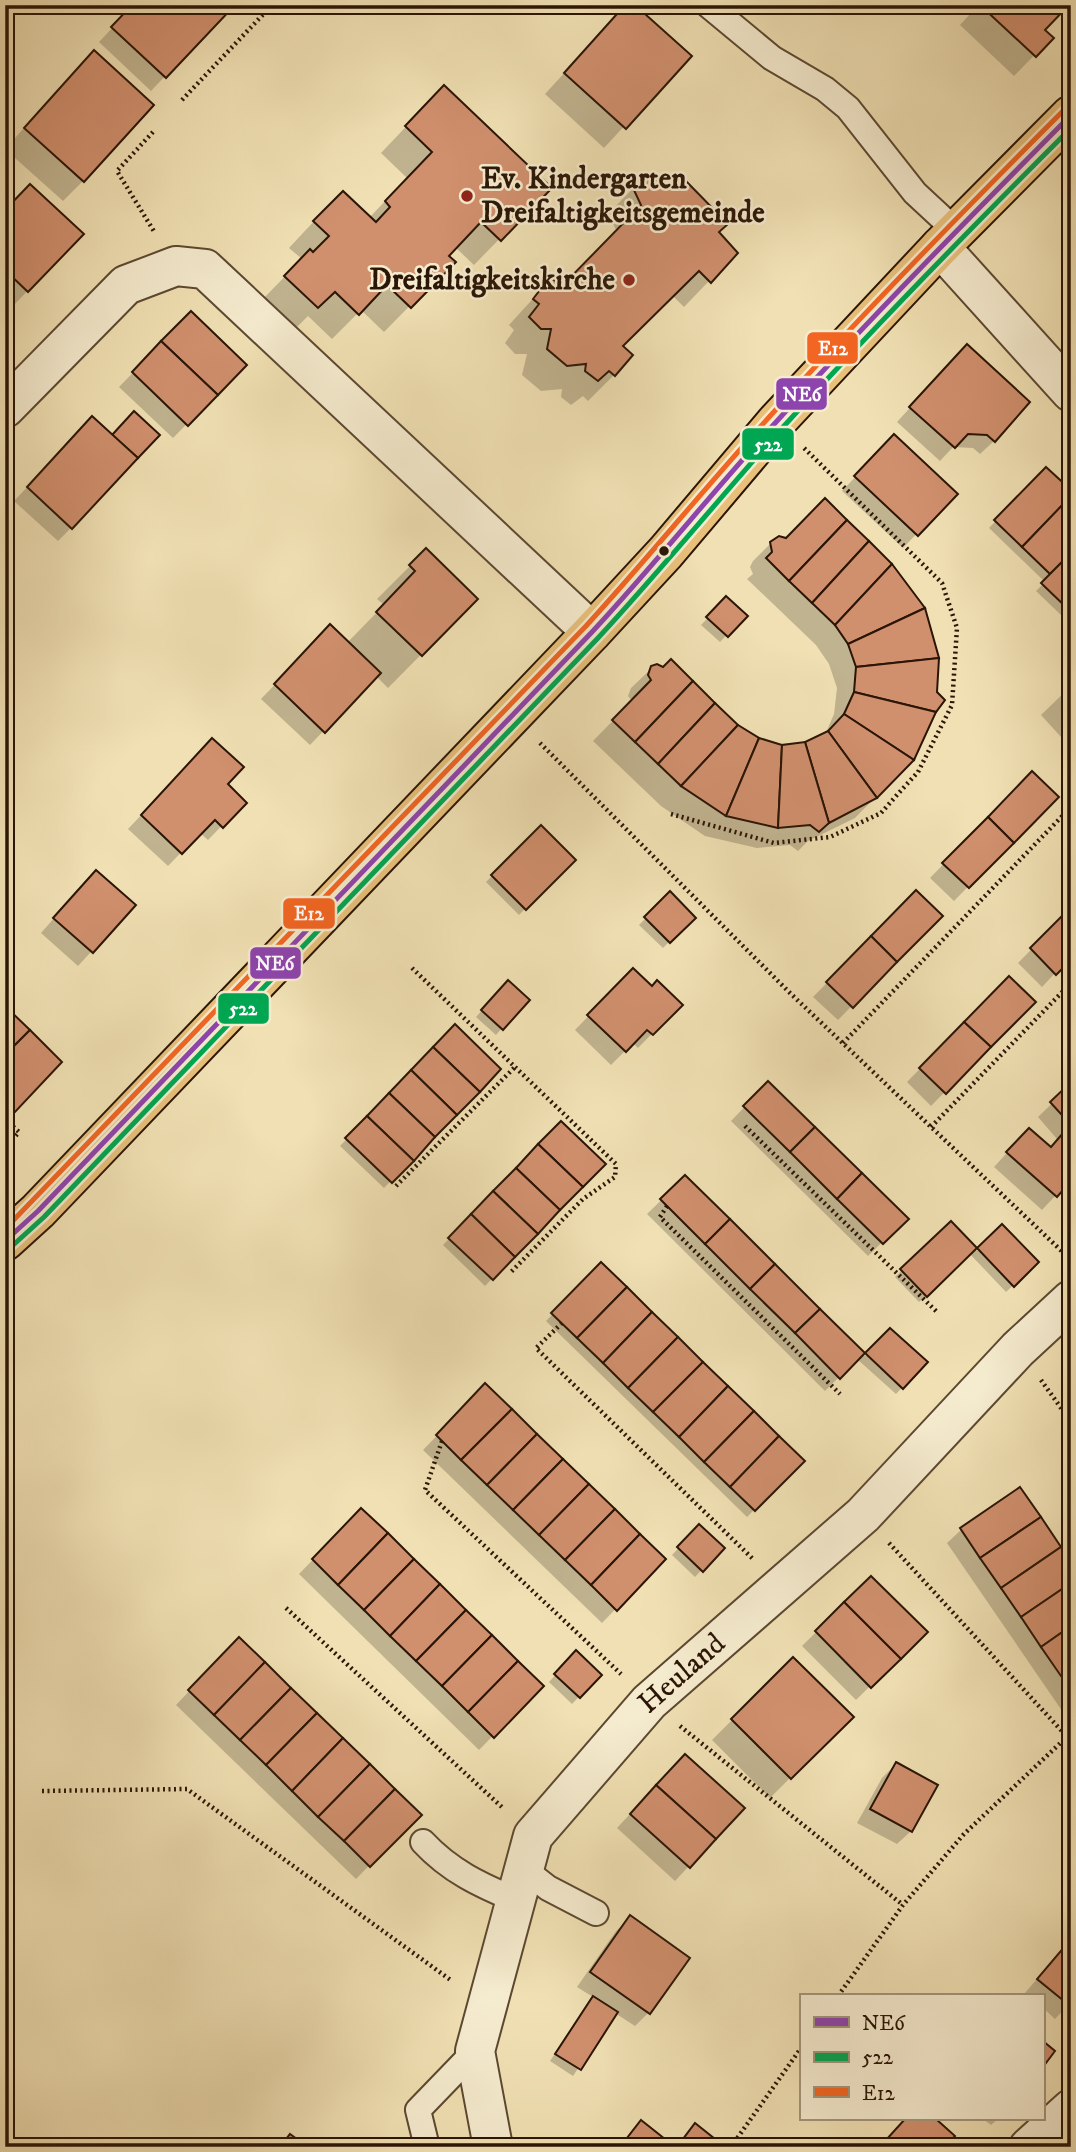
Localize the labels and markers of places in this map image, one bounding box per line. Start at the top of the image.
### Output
place label: Ev. Kindergarten Dreifaltigkeitsgemeinde [481,161,765,232]
marker: Ev. Kindergarten Dreifaltigkeitsgemeinde [459,188,475,204]
place label: Dreifaltigkeitskirche [369,262,616,299]
marker: Dreifaltigkeitskirche [621,272,637,288]
unlabelled marker [657,544,671,558]

